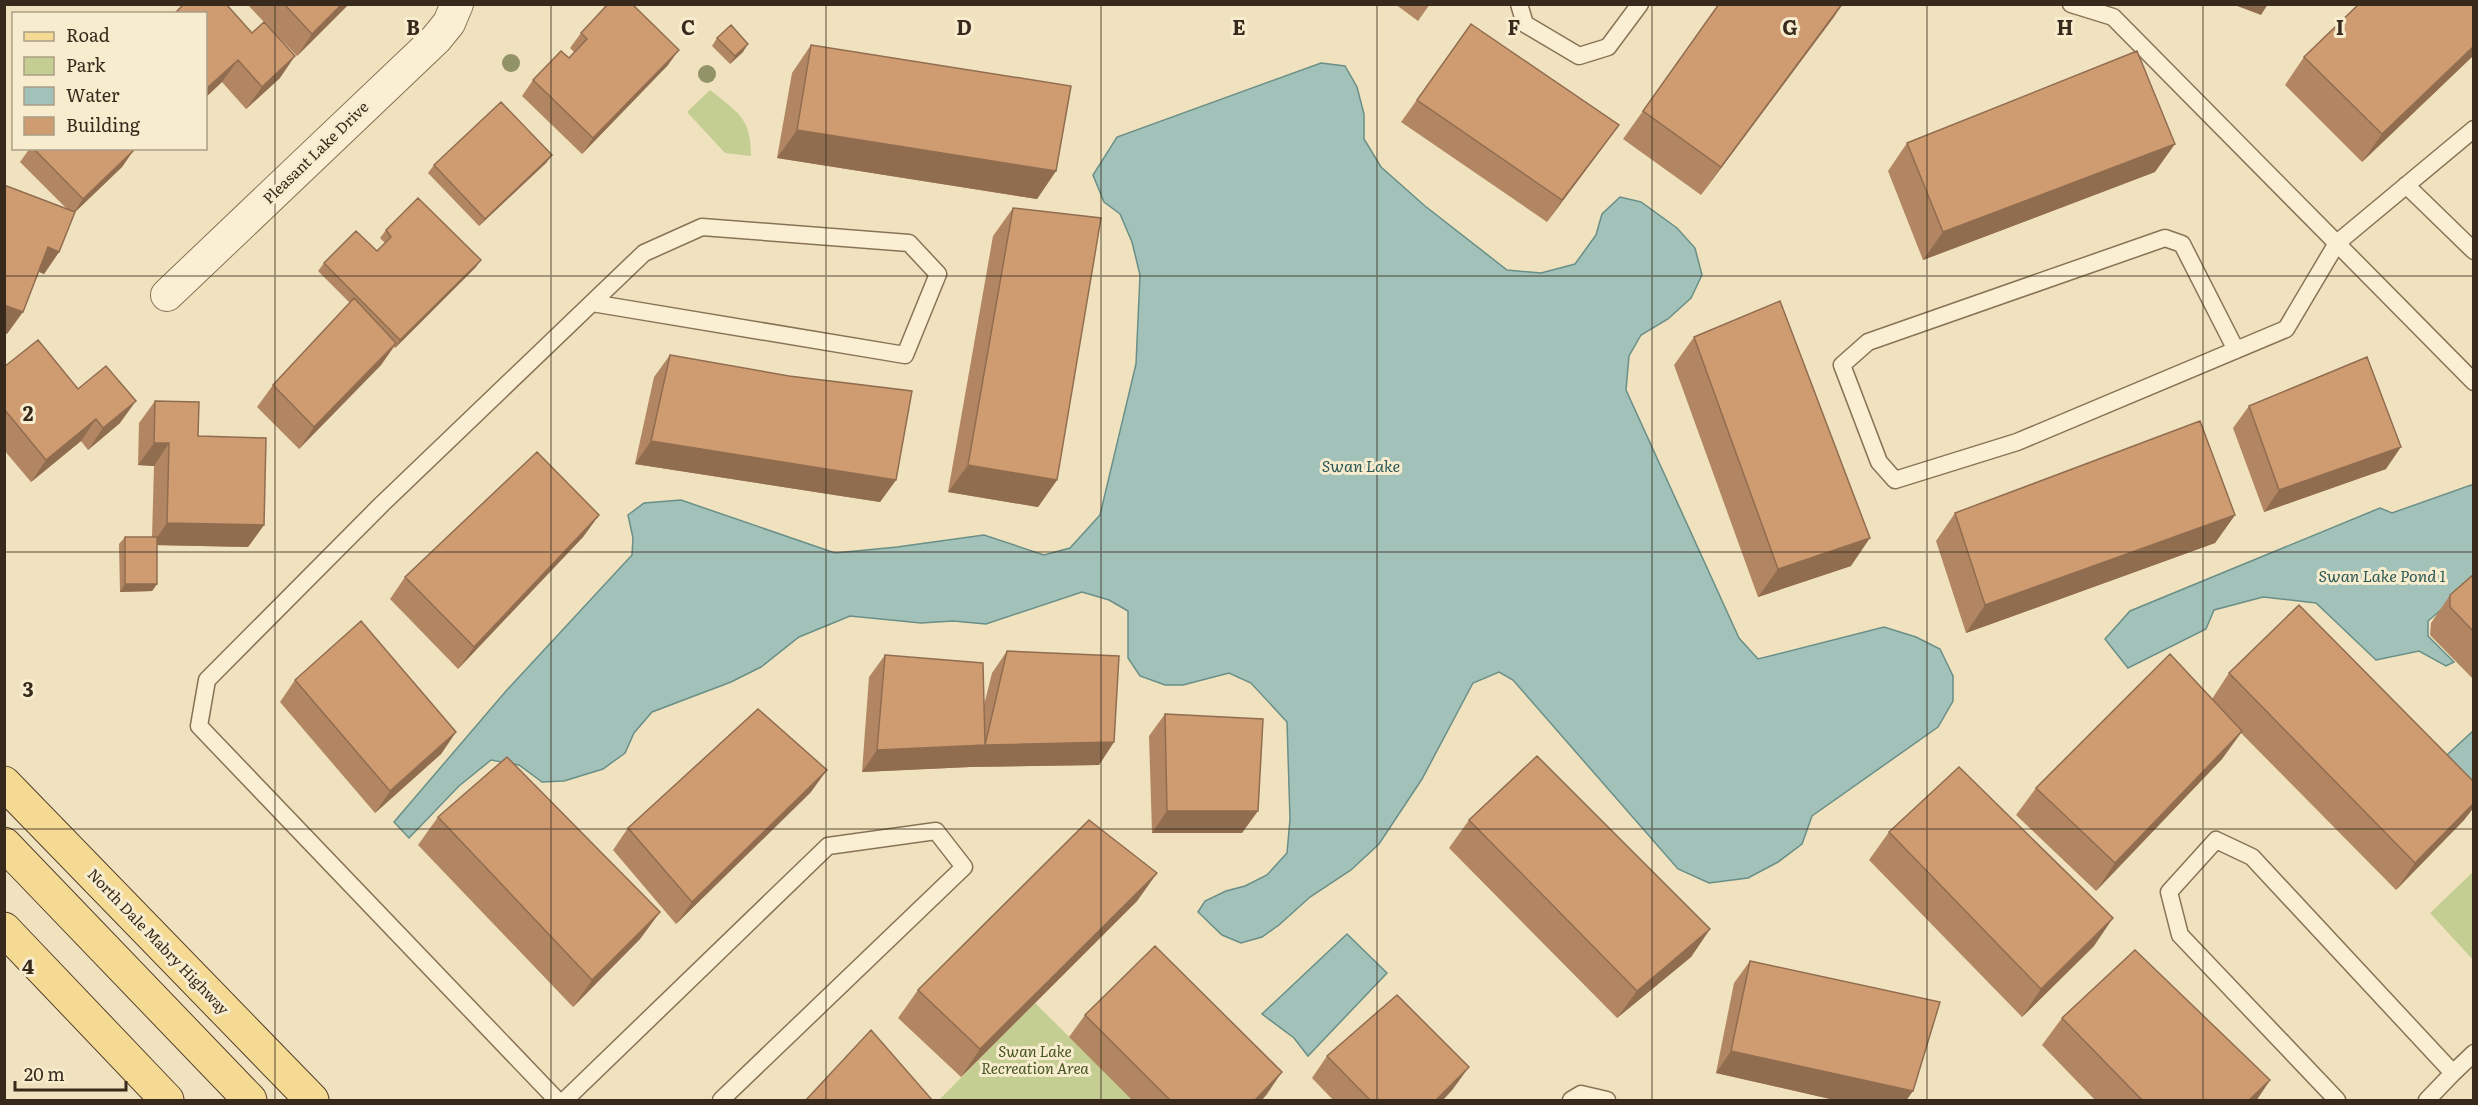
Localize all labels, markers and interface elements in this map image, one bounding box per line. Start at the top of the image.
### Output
text: B [406,11,420,41]
text: C [681,11,695,41]
text: D [956,11,972,41]
text: E [1232,11,1246,41]
text: F [1508,11,1521,41]
text: G [1782,11,1798,41]
text: H [2057,11,2073,41]
text: I [2336,11,2344,41]
legend [12,12,207,150]
text: Road [66,21,110,48]
text: Park [66,51,107,78]
text: Water [66,81,120,108]
street label: Pleasant Lake Drive [257,95,373,209]
text: Building [66,111,141,138]
text: 2 [23,397,34,427]
water label: Swan Lake [1322,453,1400,477]
water label: Swan Lake Pond 1 [2319,563,2445,587]
text: 3 [22,673,34,703]
street label: North Dale Mabry Highway [83,863,236,1020]
text: 4 [22,950,34,980]
park label: Swan Lake Recreation Area [981,1039,1089,1079]
scale bar [15,1054,126,1092]
text: 20 m [24,1060,65,1087]

